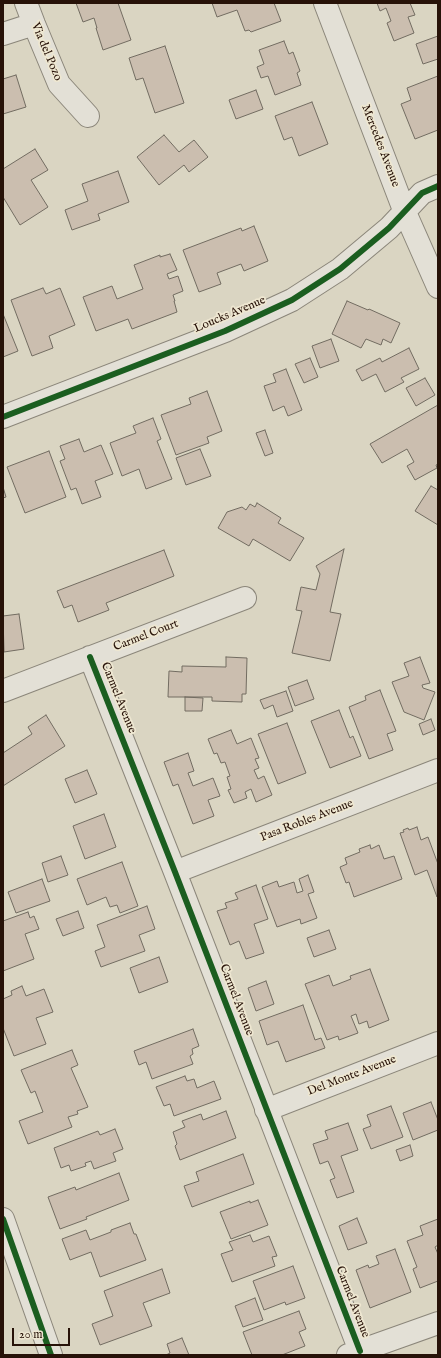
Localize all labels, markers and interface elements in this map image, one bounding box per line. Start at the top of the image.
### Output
street label: Via del Pozo [27,21,65,83]
street label: Mercedes Avenue [358,103,402,189]
street label: Loucks Avenue [192,293,268,337]
street label: Carmel Court [111,617,181,655]
street label: Carmel Avenue [97,660,139,736]
street label: Pasa Robles Avenue [259,797,355,845]
street label: Carmel Avenue [216,962,256,1038]
street label: Del Monte Avenue [306,1052,398,1100]
street label: Carmel Avenue [332,1264,372,1340]
scale bar [14,1320,72,1346]
text: 20 m [19,1327,42,1342]

